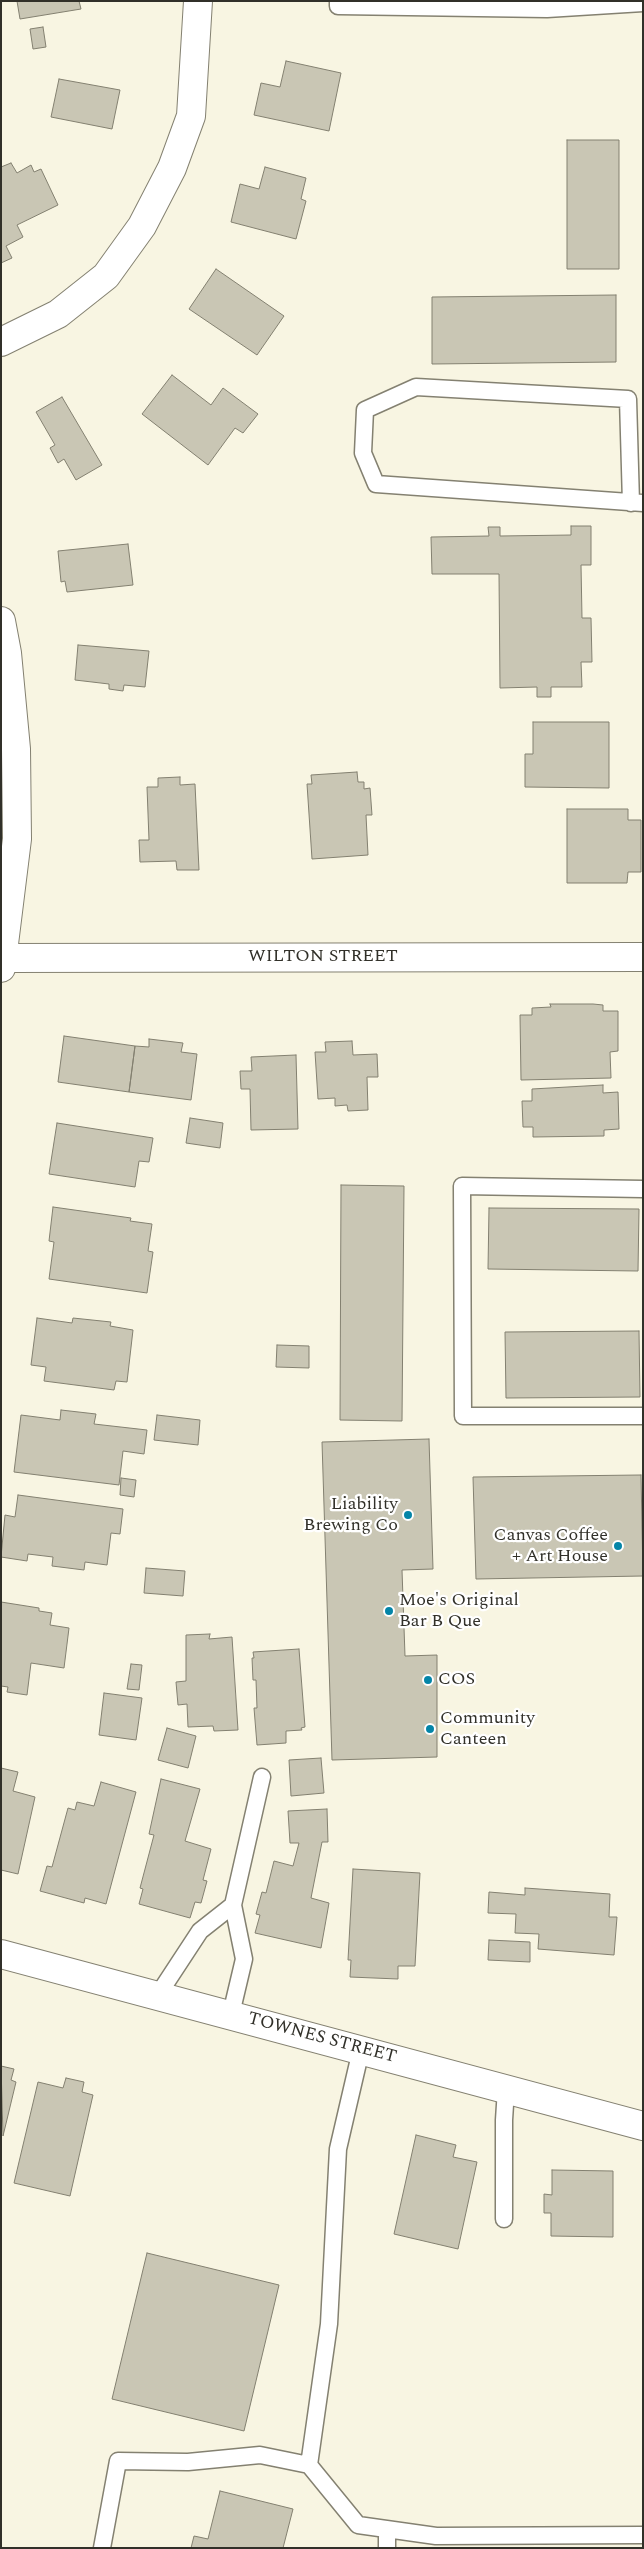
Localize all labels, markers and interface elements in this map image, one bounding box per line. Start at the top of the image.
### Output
street label: WILTON STREET [248,946,398,968]
place label: Liability Brewing Co [304,1494,398,1536]
marker: Liability Brewing Co [402,1509,414,1521]
place label: Canvas Coffee + Art House [494,1525,608,1568]
marker: Canvas Coffee + Art House [612,1540,624,1552]
place label: Moe's Original Bar B Que [399,1590,519,1632]
marker: Moe's Original Bar B Que [383,1605,395,1617]
place label: COS [438,1669,475,1691]
marker: COS [422,1674,434,1686]
place label: Community Canteen [440,1708,535,1750]
marker: Community Canteen [424,1723,436,1735]
street label: TOWNES STREET [245,2009,399,2069]

